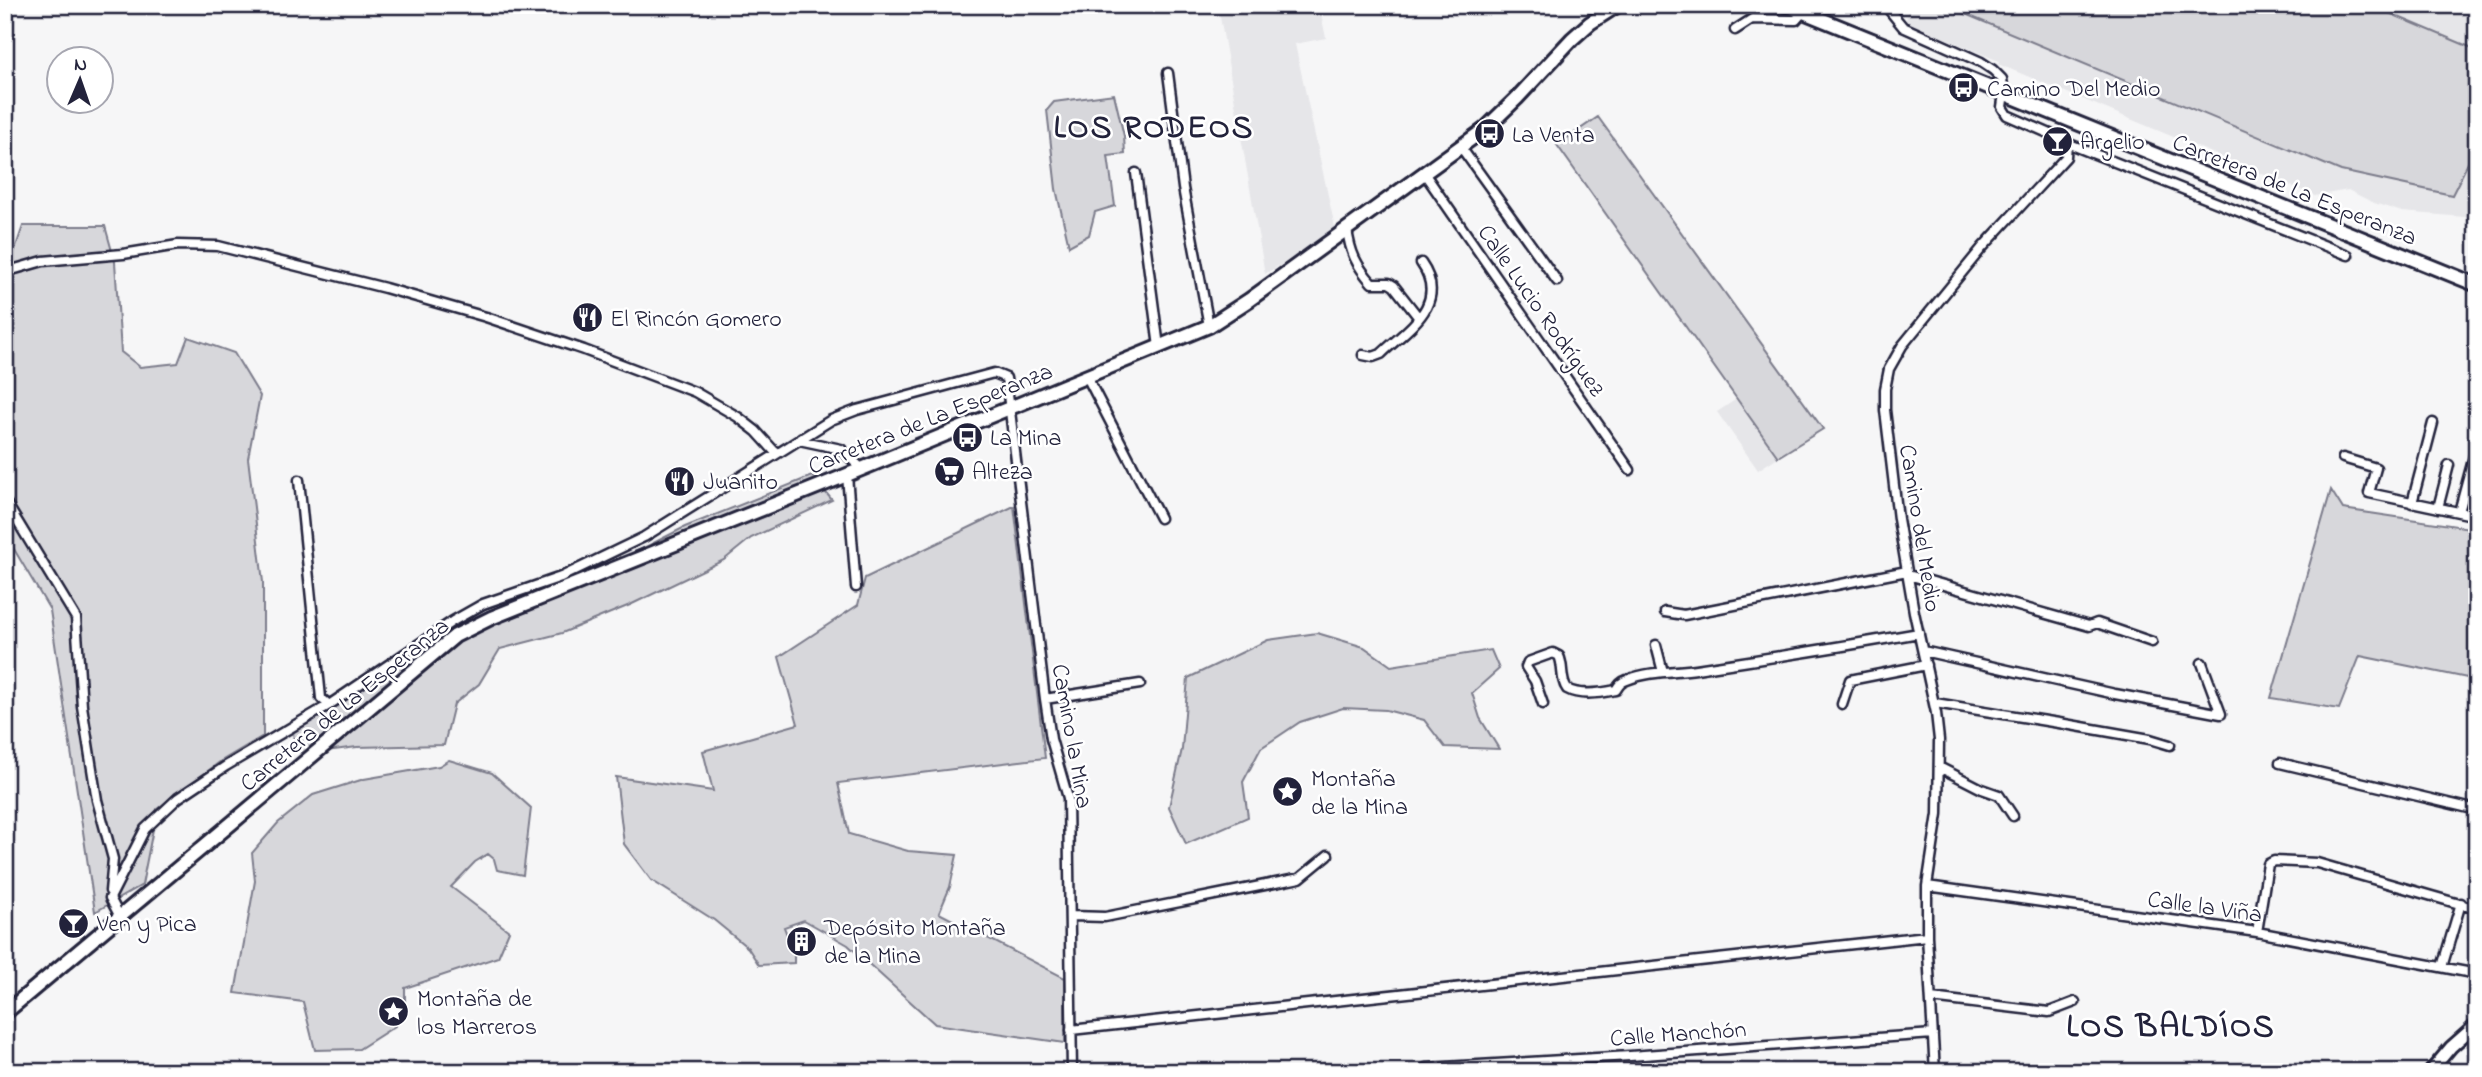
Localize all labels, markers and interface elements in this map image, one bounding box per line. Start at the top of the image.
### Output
north arrow [46,46,116,116]
text: N [74,52,88,79]
bus stop icon: Camino Del Medio [1947,71,1981,105]
place label: Camino Del Medio [1987,73,2160,108]
district label: LOS RODEOS [1054,106,1254,153]
bus stop icon: La Venta [1472,117,1506,151]
place label: La Venta [1512,119,1595,154]
bar icon: Argelio [2040,124,2074,158]
place label: Argelio [2080,126,2145,161]
street label: Carretera de La Esperanza [2167,126,2422,256]
street label: Calle Lucio Rodríguez [1467,218,1613,405]
restaurant icon: El Rincón Gomero [570,301,604,335]
place label: El Rincón Gomero [610,303,782,338]
street label: Carretera de La Esperanza [803,355,1058,485]
bus stop icon: La Mina [950,420,984,454]
place label: La Mina [990,422,1062,457]
street label: Camino del Medio [1888,442,1949,615]
supermarket icon: Alteza [932,454,966,488]
place label: Alteza [972,456,1033,491]
restaurant icon: Juanito [663,464,697,498]
place label: Juanito [703,466,778,501]
street label: Carretera de La Esperanza [233,610,458,802]
street label: Camino la Mina [1041,661,1100,811]
place label: Montaña de la Mina [1311,763,1408,826]
place icon: Montaña de la Mina [1271,775,1305,809]
street label: Calle la Viña [2145,883,2264,934]
bar icon: Ven y Pica [57,906,91,940]
place label: Ven y Pica [96,908,197,944]
place label: Depósito Montaña de la Mina [823,912,1006,975]
building icon: Depósito Montaña de la Mina [784,924,818,958]
place label: Montaña de los Marreros [417,983,537,1046]
place icon: Montaña de los Marreros [377,995,411,1029]
district label: LOS BALDÍOS [2066,1005,2276,1052]
street label: Calle Manchón [1609,1013,1748,1058]

